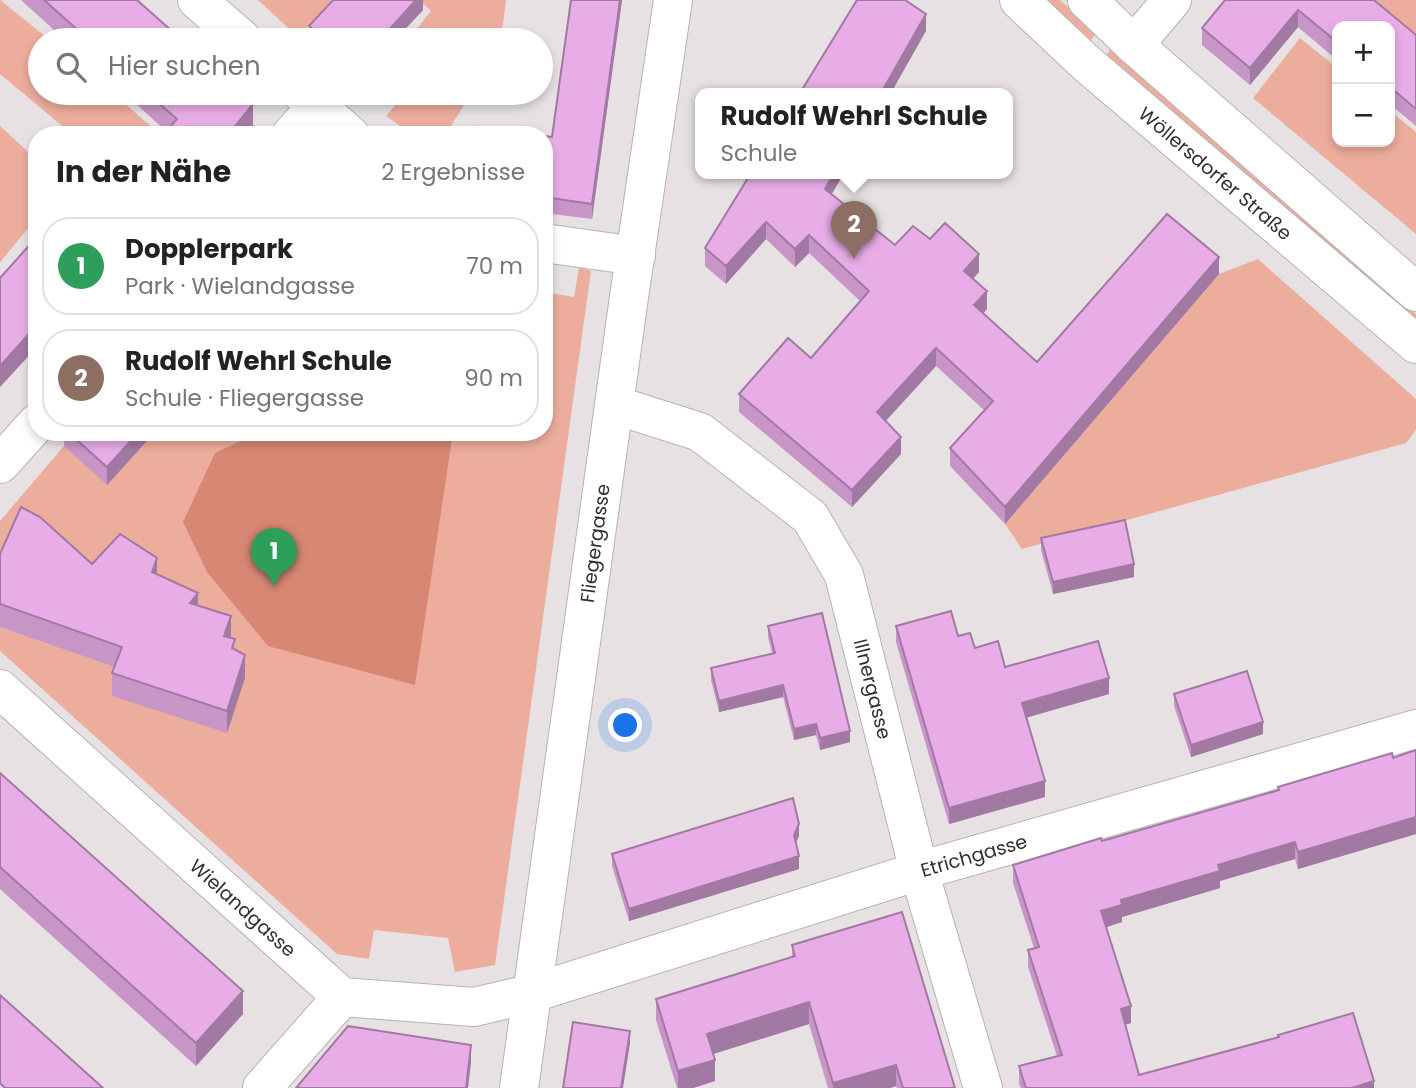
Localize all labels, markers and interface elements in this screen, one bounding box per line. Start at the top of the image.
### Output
map controls [1332,21,1395,147]
button: + [1332,21,1395,84]
search box [28,28,553,105]
icon: search [52,48,90,86]
text: Hier suchen [108,48,261,84]
button: − [1332,84,1395,147]
popup [695,88,1013,179]
text: Rudolf Wehrl Schule [721,98,987,134]
street label: Wöllersdorfer Straße [1133,100,1298,247]
text: Schule [721,137,797,169]
text: In der Nähe [56,150,231,193]
text: 2 Ergebnisse [381,156,525,188]
pin: 2 [831,201,877,259]
text: Dopplerpark [125,231,293,267]
text: 1 [77,250,85,282]
text: 70 m [466,250,523,282]
text: Park · Wielandgasse [125,270,355,302]
text: Rudolf Wehrl Schule [125,343,392,379]
text: 2 [74,362,88,394]
text: 90 m [464,362,523,394]
text: Schule · Fliegergasse [125,382,364,414]
street label: Fliegergasse [574,482,617,605]
pin: 1 [251,528,297,586]
street label: Illnergasse [847,636,898,742]
your location [608,708,642,742]
street label: Etrichgasse [918,828,1030,884]
street label: Wielandgasse [183,853,302,963]

